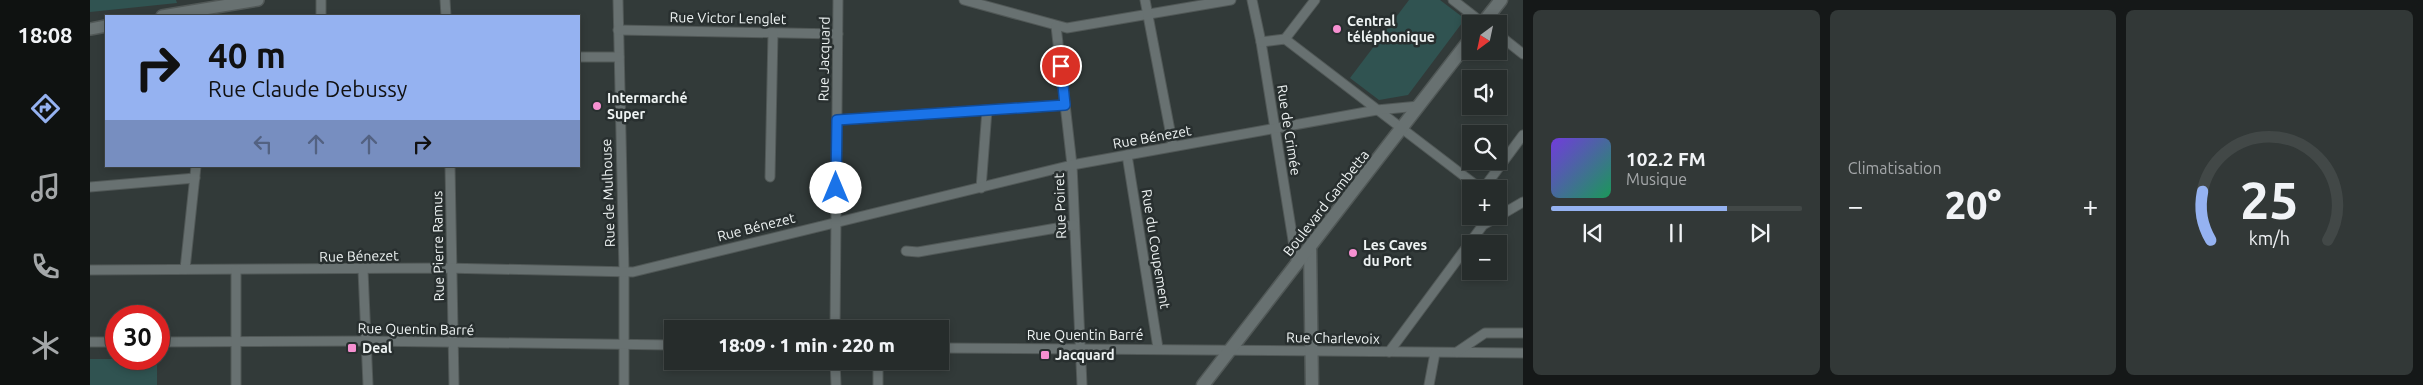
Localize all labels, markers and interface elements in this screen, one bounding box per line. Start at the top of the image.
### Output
street label: Rue Victor Lenglet [669,9,787,27]
place label: Central téléphonique [1347,13,1435,45]
north arrow [1462,15,1508,60]
map controls [1462,15,1507,280]
street label: Rue Jacquard [815,16,833,102]
text: 18:08 [17,22,73,47]
marker: Central téléphonique [1331,23,1343,35]
icon: right [125,35,190,100]
text: 40 m [208,35,286,75]
pin [1040,45,1082,87]
icon: arrive [1047,52,1075,80]
button: sound [1462,70,1507,115]
text: Rue Claude Debussy [208,76,407,101]
street label: Rue de Crimée [1274,84,1304,176]
place label: Intermarché Super [607,90,687,122]
icon: directions [28,91,63,126]
marker: Intermarché Super [591,100,603,112]
street label: Rue Bénezet [1111,122,1193,152]
button: search [1462,125,1507,170]
icon: left [249,130,277,158]
icon: ahead [302,130,330,158]
icon: ahead [355,130,383,158]
icon: right [408,130,436,158]
street label: Rue de Mulhouse [598,138,618,248]
street label: Boulevard Gambetta [1280,147,1372,259]
text: 102.2 FM [1626,148,1706,170]
text: Climatisation [1848,159,1942,177]
position arrow [809,161,861,213]
icon: music [28,170,63,205]
text: Musique [1626,170,1687,188]
text: 25 [2240,171,2299,229]
street label: Rue Poiret [1051,172,1069,239]
button: + [1462,180,1507,225]
text: 20° [1945,184,2001,226]
street label: Rue du Coupement [1139,188,1173,311]
text: − [1848,190,1863,221]
text: + [2083,190,2098,221]
street label: Rue Pierre Ramus [429,191,447,301]
street label: Rue Bénezet [715,209,797,244]
icon: previous [1579,219,1607,247]
icon: pause [1662,219,1690,247]
icon: next [1746,219,1774,247]
text: km/h [2249,228,2290,248]
button: − [1462,235,1507,280]
place label: Les Caves du Port [1363,237,1428,269]
street label: Rue Bénezet [319,247,399,265]
marker: Les Caves du Port [1347,247,1359,259]
icon: phone [28,249,63,284]
speed limit sign: 30 [105,305,170,370]
street label: Rue Quentin Barré [357,320,475,338]
street label: Rue Quentin Barré [1027,327,1143,343]
icon: climate [28,328,63,363]
street label: Rue Charlevoix [1286,329,1380,347]
text: 18:09 · 1 min · 220 m [718,334,895,356]
place label: Deal [362,340,392,356]
marker: Deal [346,342,358,354]
place label: Jacquard [1055,347,1115,363]
marker: Jacquard [1039,349,1051,361]

